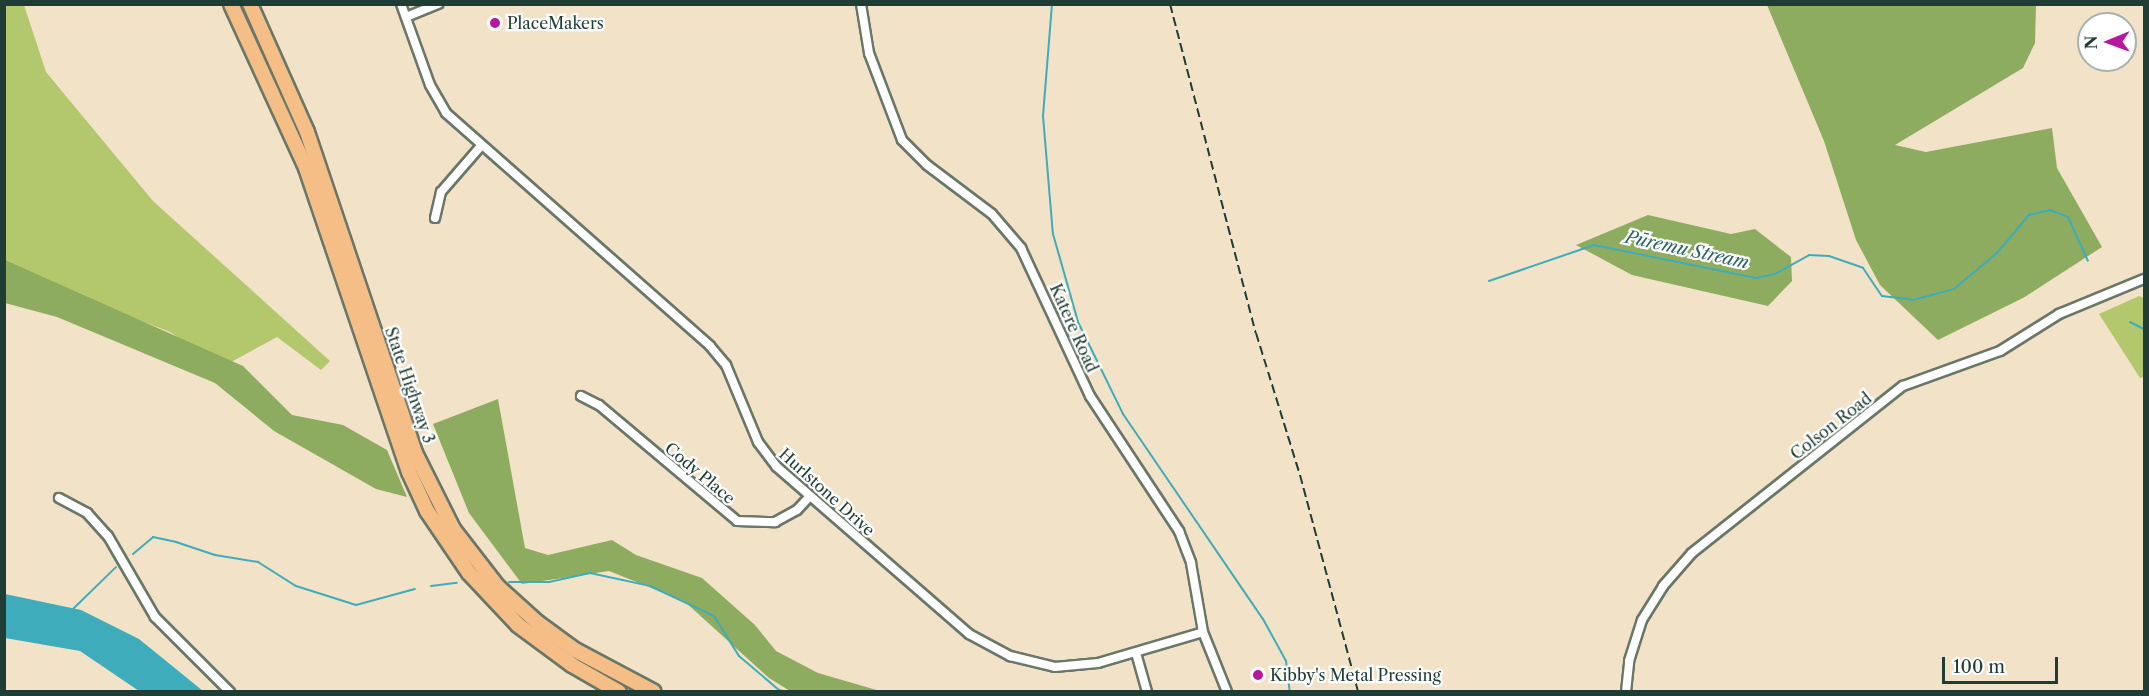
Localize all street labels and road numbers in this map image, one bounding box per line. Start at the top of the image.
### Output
street label: Katere Road [1046,281,1102,375]
street label: State Highway 3 [381,324,439,446]
street label: Colson Road [1787,388,1875,464]
street label: Cody Place [661,438,739,508]
street label: Hurlstone Drive [775,444,879,540]

